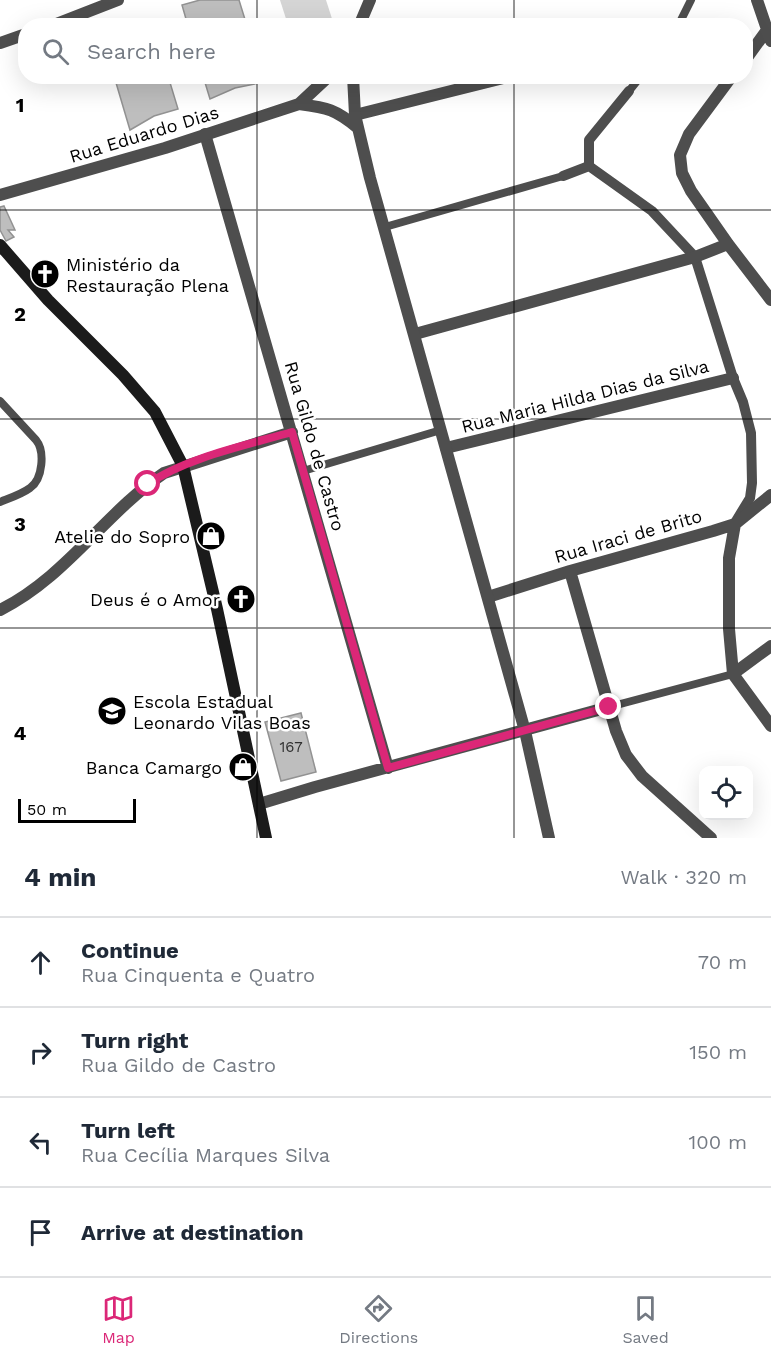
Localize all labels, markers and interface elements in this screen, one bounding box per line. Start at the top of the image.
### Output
search box [18,18,753,84]
icon: search [39,35,72,68]
text: Search here [87,39,216,64]
text: 1 [16,93,24,117]
street label: Rua Eduardo Dias [67,101,221,167]
place label: Ministério da Restauração Plena [66,254,229,296]
church icon: Ministério da Restauração Plena [29,258,61,290]
text: 2 [14,302,26,326]
street label: Rua Maria Hilda Dias da Silva [459,355,711,437]
street label: Rua Gildo de Castro [281,359,349,533]
route start [134,470,160,496]
street label: Rua Iraci de Brito [552,505,704,567]
text: 3 [14,512,26,536]
shop icon: Atelie do Sopro [195,520,227,552]
place label: Atelie do Sopro [54,526,190,547]
church icon: Deus é o Amor [225,583,257,615]
place label: Deus é o Amor [90,589,220,610]
place label: Escola Estadual Leonardo Vilas Boas [133,691,311,733]
route end [595,693,621,719]
school or university icon: Escola Estadual Leonardo Vilas Boas [96,695,128,727]
text: 4 [14,721,27,745]
house number: 167 [279,738,303,756]
shop icon: Banca Camargo [227,751,259,783]
place label: Banca Camargo [86,757,222,778]
map controls [699,766,753,820]
button: locate [699,766,753,820]
scale bar [18,796,136,824]
text: 50 m [27,800,67,819]
text: 4 min [24,862,96,892]
text: Walk · 320 m [620,865,747,889]
text: Continue [81,938,179,963]
icon: ahead [24,946,57,979]
text: 70 m [698,950,747,974]
text: Rua Cinquenta e Quatro [81,963,315,987]
text: Turn right [81,1028,188,1053]
icon: right [24,1036,57,1069]
text: 150 m [689,1040,747,1064]
text: Rua Gildo de Castro [81,1053,276,1077]
text: Turn left [81,1118,175,1143]
icon: left [24,1126,57,1159]
text: 100 m [688,1130,747,1154]
text: Rua Cecília Marques Silva [81,1143,330,1167]
icon: arrive [24,1216,57,1249]
text: Arrive at destination [81,1220,304,1245]
tab: Map [102,1292,135,1347]
tab: Directions [339,1292,418,1347]
tab: Saved [622,1292,669,1347]

